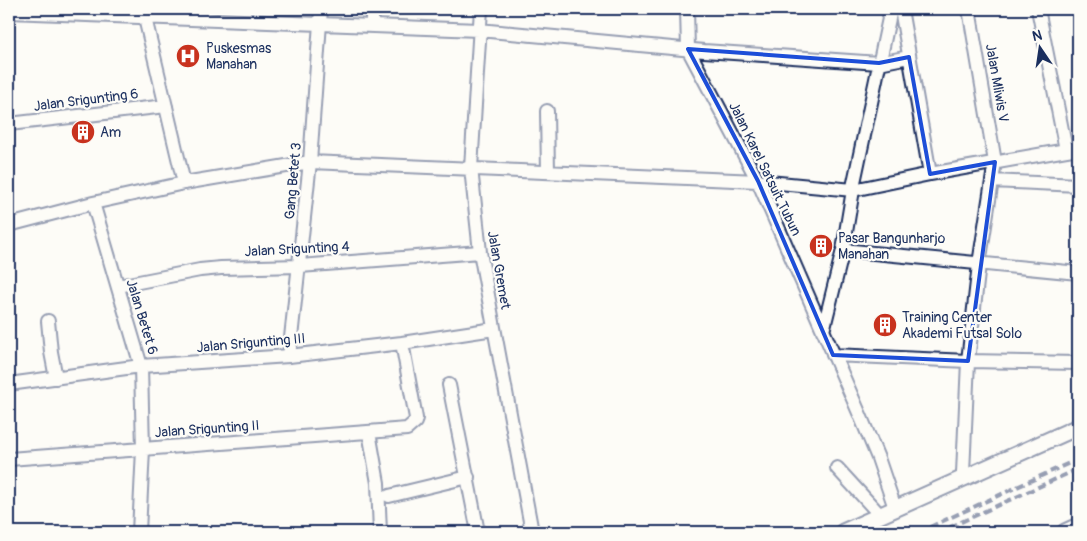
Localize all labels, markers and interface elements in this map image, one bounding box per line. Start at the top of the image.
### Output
north arrow [1014,22,1064,72]
text: N [1031,26,1044,45]
place label: Puskesmas Manahan [206,40,272,73]
hospital icon: Puskesmas Manahan [175,43,201,69]
street label: Jalan Mliwis V [982,43,1012,123]
street label: Jalan Srigunting 6 [33,85,139,115]
street label: Jalan Karel Satsuit Tubun [725,99,805,239]
building icon: Am [70,119,96,145]
place label: Am [100,124,121,141]
street label: Gang Betet 3 [281,142,305,220]
street label: Jalan Gremet [484,229,514,311]
place label: Pasar Bangunharjo Manahan [838,230,946,263]
building icon: Pasar Bangunharjo Manahan [808,233,834,259]
street label: Jalan Srigunting 4 [244,238,350,260]
street label: Jalan Betet 6 [122,277,162,357]
place label: Training Center Akademi Futsal Solo [902,309,1022,342]
building icon: Training Center Akademi Futsal Solo [872,312,898,338]
street label: Jalan Srigunting III [196,330,306,356]
street label: Jalan Srigunting II [154,417,260,441]

